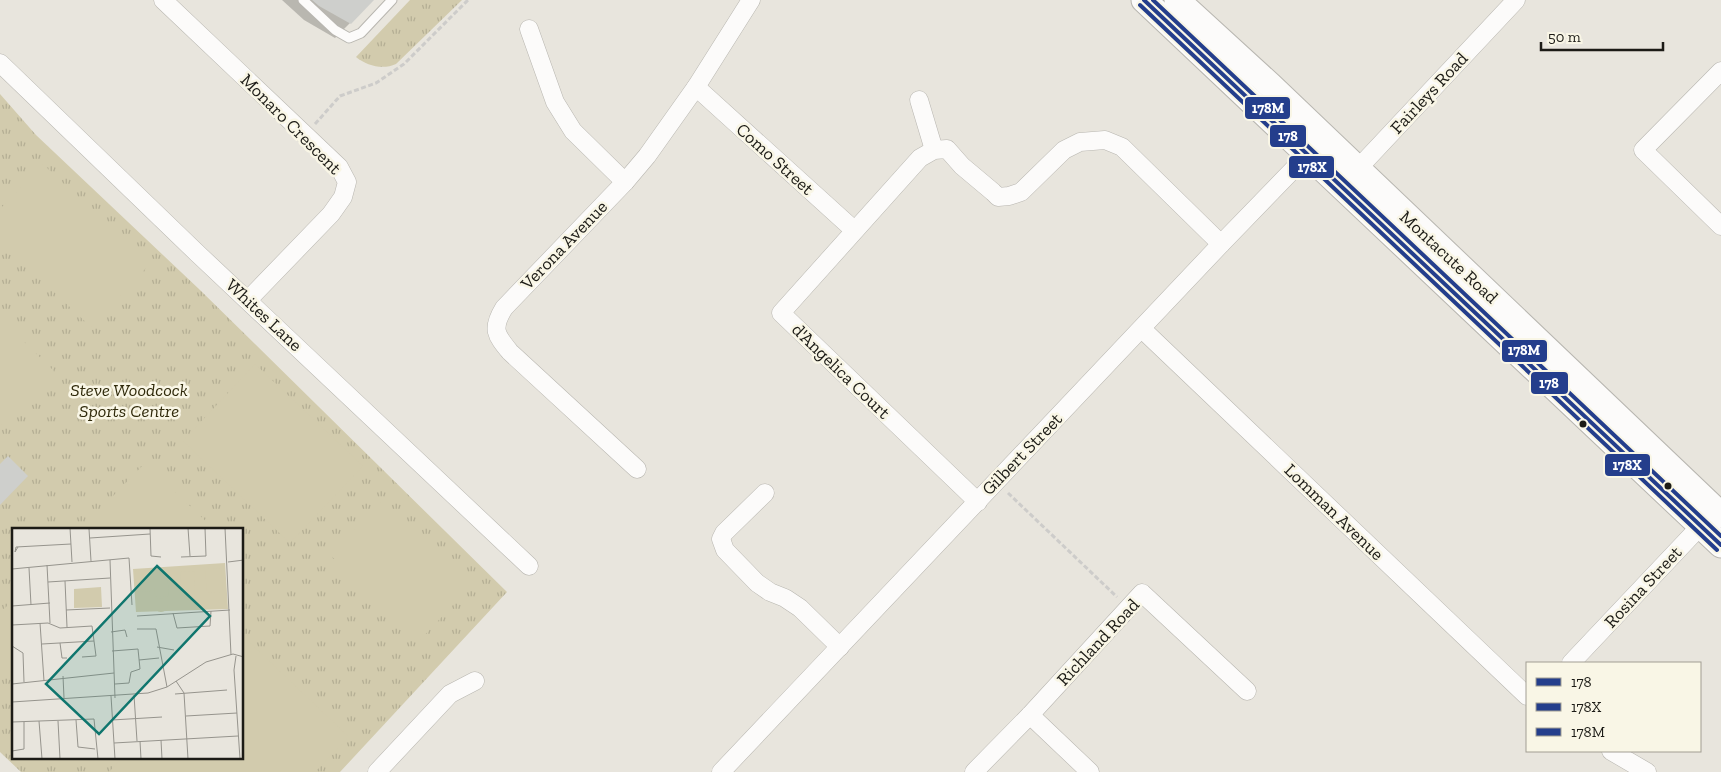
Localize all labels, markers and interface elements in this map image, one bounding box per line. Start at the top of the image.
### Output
scale bar [1541,20,1664,52]
text: 50 m [1548,28,1581,46]
street label: Fairleys Road [1386,48,1472,138]
street label: Monaro Crescent [236,69,346,179]
line badge: 178M [1244,96,1291,120]
text: 178M [1252,100,1285,117]
street label: Como Street [732,118,819,200]
line badge: 178 [1269,124,1307,148]
text: 178 [1278,128,1298,145]
line badge: 178X [1288,155,1335,179]
text: 178X [1297,159,1327,176]
street label: Verona Avenue [515,196,612,295]
street label: Montacute Road [1395,206,1503,308]
street label: Whites Lane [221,274,307,356]
street label: d'Angelica Court [787,318,895,424]
line badge: 178M [1501,339,1548,363]
text: 178M [1508,342,1541,359]
line badge: 178 [1530,371,1569,395]
text: 178 [1539,375,1559,392]
park label: Steve Woodcock Sports Centre [70,379,188,422]
street label: Gilbert Street [977,408,1067,500]
unlabelled marker [1578,419,1588,429]
line badge: 178X [1604,453,1651,477]
text: 178X [1612,457,1642,474]
street label: Lomman Avenue [1280,459,1388,565]
unlabelled marker [1663,481,1673,491]
inset map [12,528,244,760]
street label: Rosina Street [1600,541,1687,632]
street label: Richland Road [1052,594,1144,690]
legend [1526,662,1701,752]
text: 178 [1571,673,1592,691]
text: 178X [1571,698,1602,716]
text: 178M [1571,723,1605,741]

